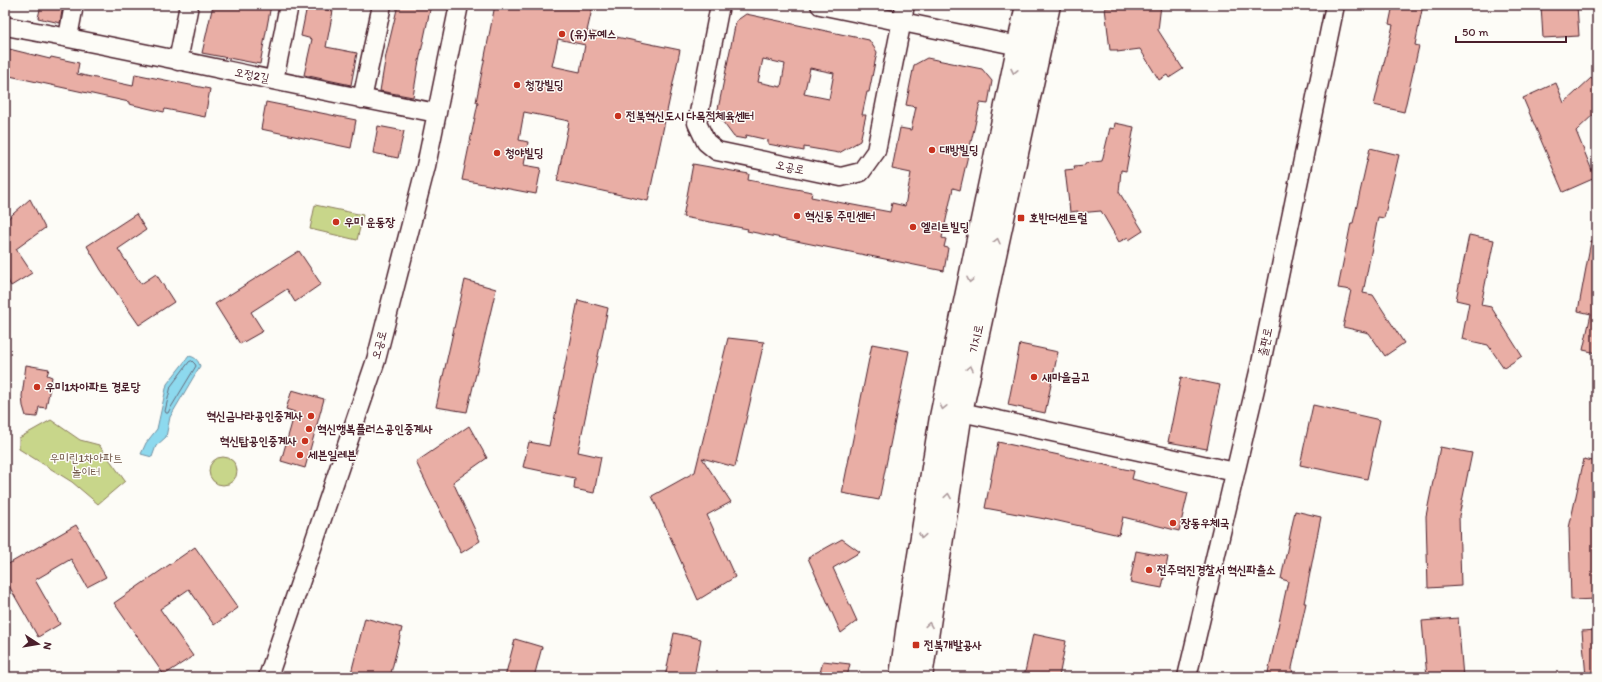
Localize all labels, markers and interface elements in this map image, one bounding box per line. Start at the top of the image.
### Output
scale bar [1456,18,1566,44]
text: 50 m [1462,25,1488,39]
place label: (유)뉴예스 [570,27,616,42]
marker: (유)뉴예스 [557,29,567,39]
street label: 오정2길 [233,65,271,85]
one-way arrow [1010,67,1018,74]
place label: 청강빌딩 [525,78,564,92]
marker: 청강빌딩 [512,80,522,90]
place label: 전북혁신도시 다목적체육센터 [626,109,754,123]
marker: 전북혁신도시 다목적체육센터 [613,111,623,121]
place label: 대방빌딩 [939,143,979,157]
marker: 대방빌딩 [927,145,937,155]
place label: 청야빌딩 [505,146,544,160]
marker: 청야빌딩 [492,148,502,158]
street label: 오공로 [774,157,806,177]
place label: 혁신동 주민센터 [805,209,875,223]
marker: 혁신동 주민센터 [792,211,802,221]
place label: 호반더센트럴 [1029,211,1087,225]
marker: 호반더센트럴 [1016,213,1026,223]
place label: 우미 운동장 [344,215,395,229]
marker: 우미 운동장 [331,217,341,227]
place label: 엘리트빌딩 [921,220,969,234]
marker: 엘리트빌딩 [908,222,918,232]
one-way arrow [993,238,1001,244]
one-way arrow [967,277,975,283]
street label: 기지로 [966,323,986,355]
street label: 출판로 [1255,326,1275,358]
street label: 오공로 [368,329,390,361]
one-way arrow [965,365,973,371]
place label: 새마을금고 [1041,370,1090,384]
marker: 새마을금고 [1029,372,1039,382]
place label: 우미1차아파트 경로당 [45,380,141,394]
marker: 우미1차아파트 경로당 [32,382,42,392]
one-way arrow [939,404,947,410]
place label: 혁신금나라공인중계사 [206,409,303,423]
marker: 혁신금나라공인중계사 [306,411,316,421]
place label: 혁신행복플러스공인중계사 [317,422,433,436]
marker: 혁신행복플러스공인중계사 [304,424,314,434]
place label: 혁신탑공인중계사 [220,434,297,448]
marker: 혁신탑공인중계사 [300,436,310,446]
place label: 세븐일레븐 [307,448,357,462]
marker: 세븐일레븐 [295,450,305,460]
park label: 우미린1차아파트 놀이터 [49,451,123,479]
one-way arrow [943,493,952,499]
place label: 장동우체국 [1181,516,1230,530]
marker: 장동우체국 [1168,518,1178,528]
one-way arrow [918,532,927,539]
place label: 전주덕진경찰서 혁신파출소 [1157,563,1276,577]
marker: 전주덕진경찰서 혁신파출소 [1144,565,1154,575]
one-way arrow [924,621,933,628]
north arrow [18,624,58,664]
place label: 전북개발공사 [924,638,982,652]
marker: 전북개발공사 [911,640,921,650]
text: N [40,641,54,651]

